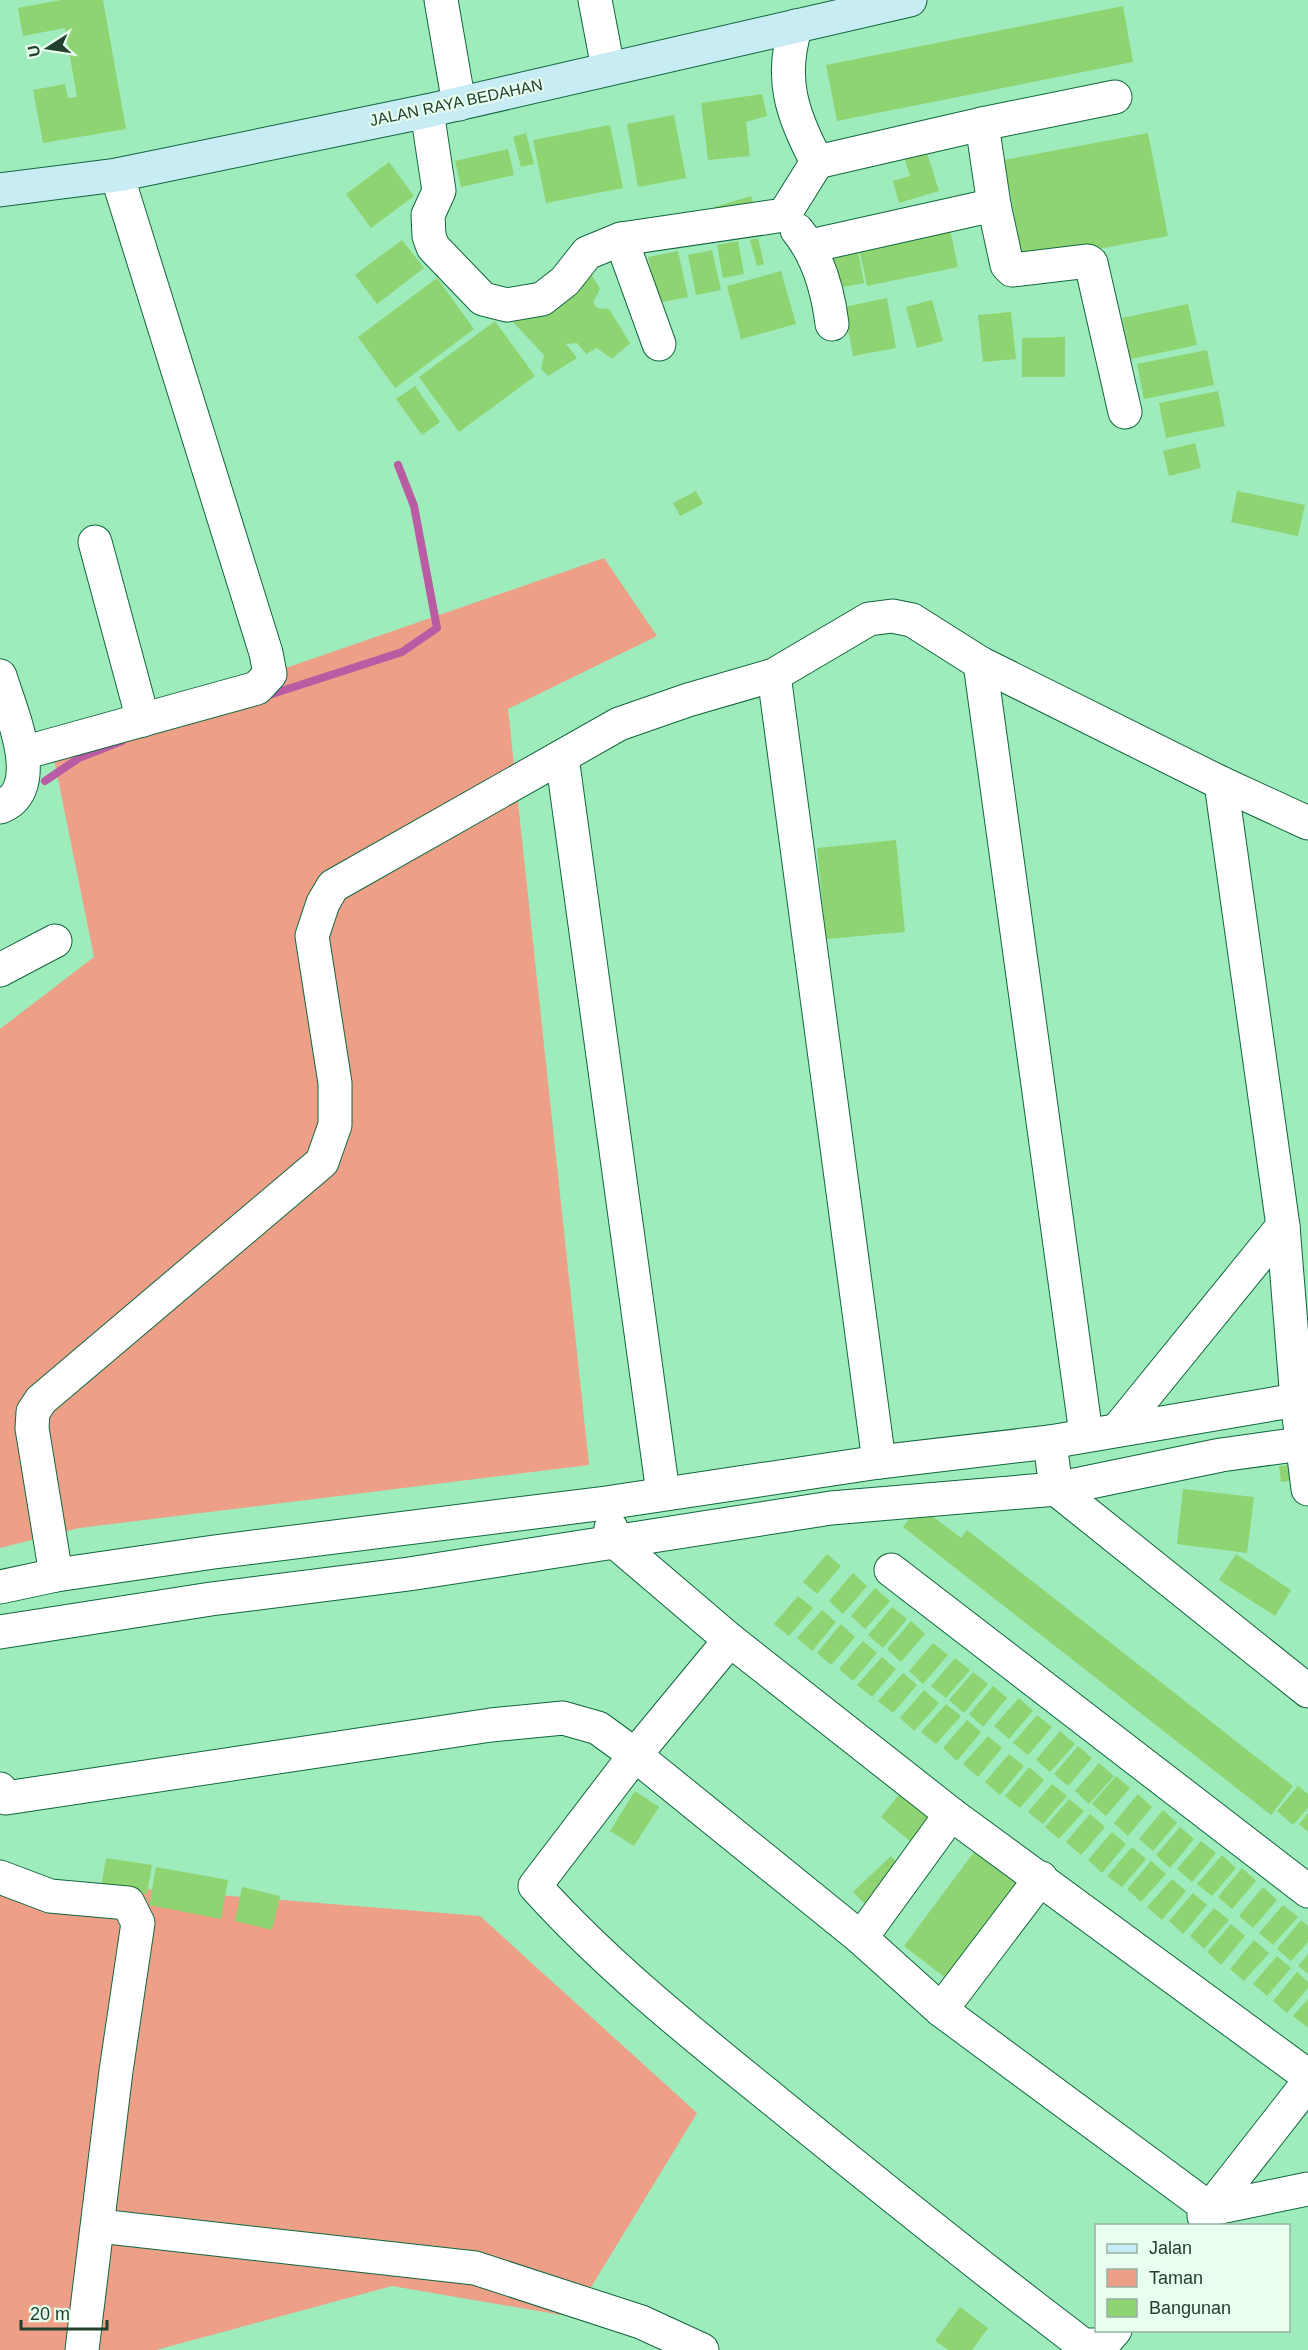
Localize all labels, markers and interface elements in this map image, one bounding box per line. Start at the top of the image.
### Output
north arrow [18,18,78,78]
text: U [24,44,43,58]
street label: JALAN RAYA BEDAHAN [368,76,544,129]
legend [1095,2224,1290,2332]
text: Jalan [1149,2238,1192,2258]
text: Taman [1149,2268,1203,2288]
scale bar [21,2293,106,2331]
text: Bangunan [1149,2298,1231,2318]
text: 20 m [30,2304,70,2324]

